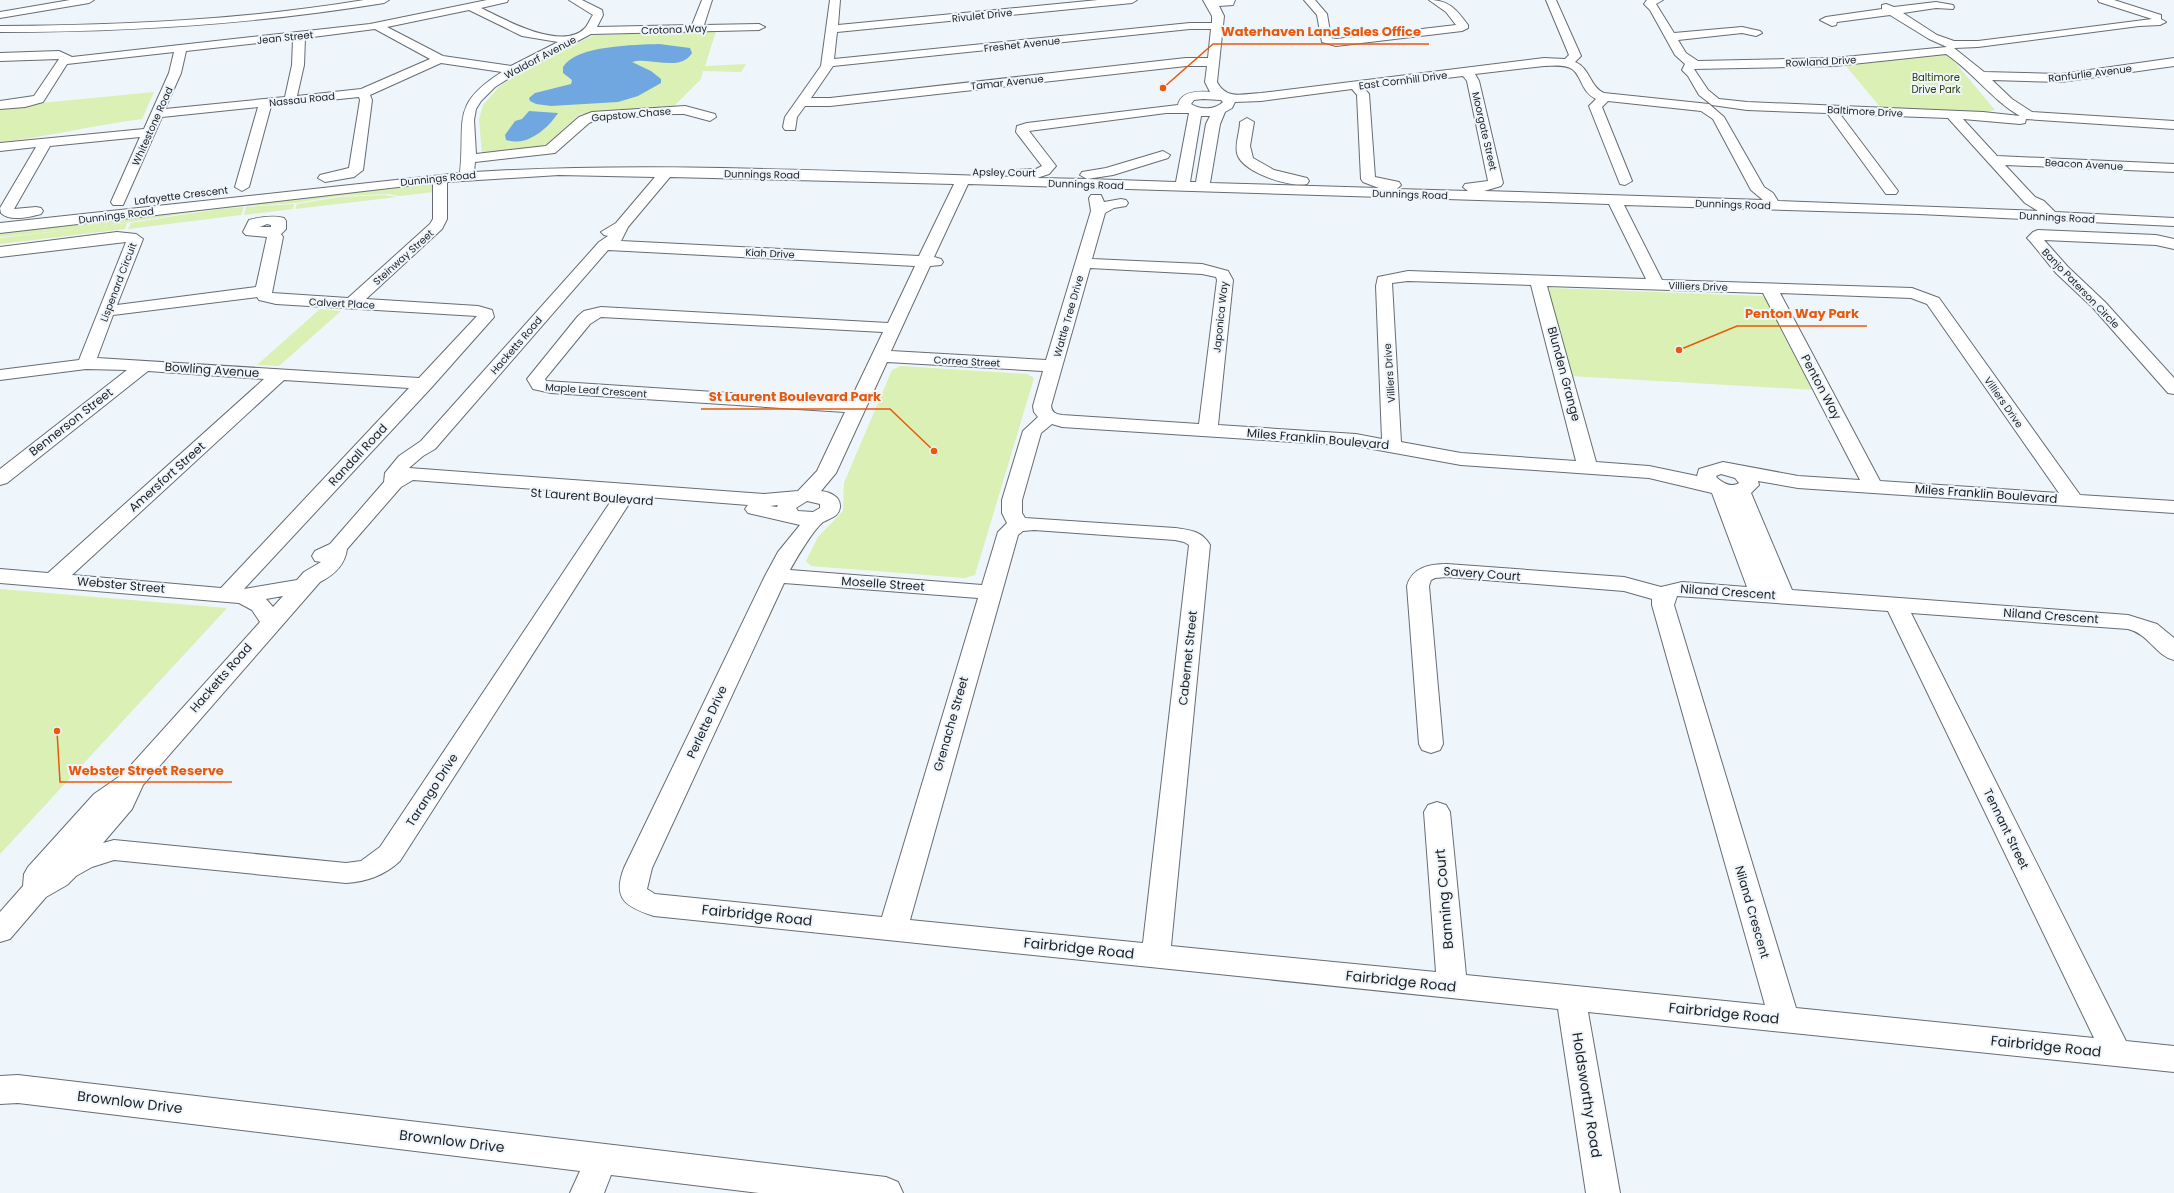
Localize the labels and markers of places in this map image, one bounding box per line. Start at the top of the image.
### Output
callout: Waterhaven Land Sales Office [1213,19,1429,44]
callout: Penton Way Park [1737,301,1867,326]
callout: St Laurent Boulevard Park [701,384,890,409]
callout: Webster Street Reserve [60,757,232,782]

